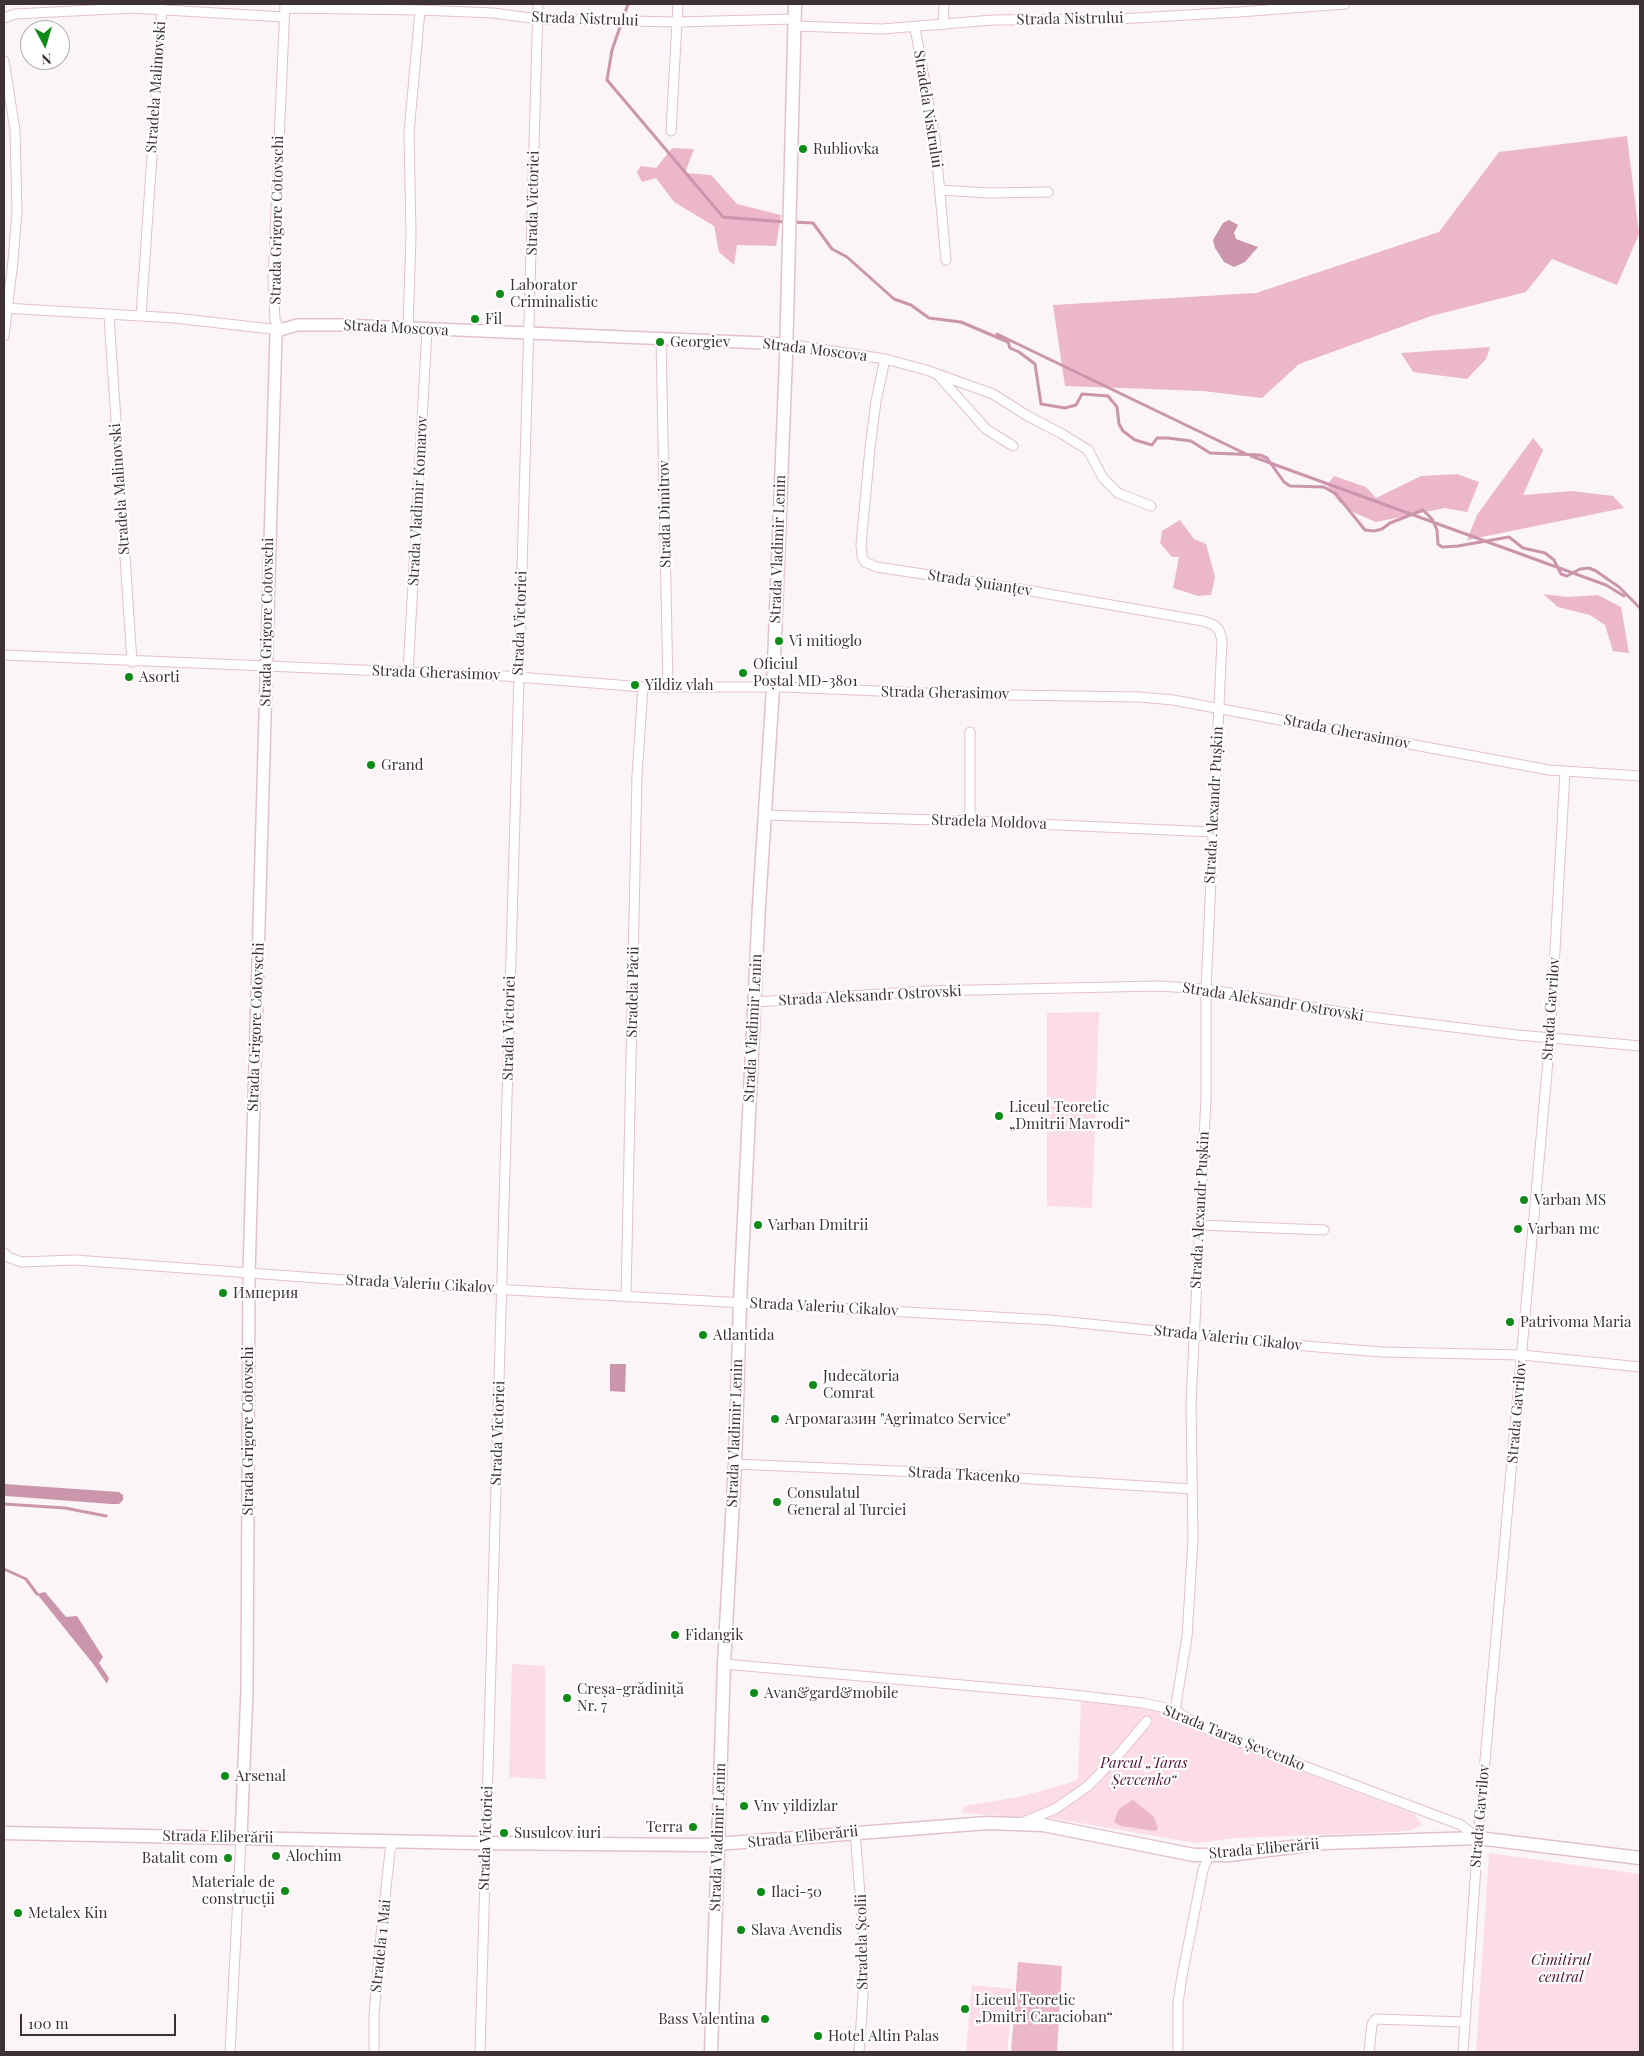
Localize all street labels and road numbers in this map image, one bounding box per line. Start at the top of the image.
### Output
street label: Strada Nistrului [531,8,639,30]
street label: Strada Nistrului [1016,9,1124,29]
street label: Stradela Malinovski [142,20,170,154]
street label: Stradela Nistrului [910,49,946,169]
street label: Strada Grigore Cotovschi [267,135,287,305]
street label: Strada Victoriei [523,150,543,256]
street label: Strada Moscova [343,316,449,340]
street label: Strada Moscova [762,335,868,365]
street label: Strada Vladimir Komarov [405,415,431,587]
street label: Stradela Malinovski [106,422,134,556]
street label: Strada Dimitrov [655,460,675,568]
street label: Strada Vladimir Lenin [766,474,790,624]
street label: Strada Grigore Cotovschi [257,537,277,707]
street label: Strada Șuianțev [927,566,1033,600]
street label: Strada Victoriei [509,570,531,676]
street label: Strada Gherasimov [372,662,500,684]
street label: Strada Gherasimov [881,683,1009,703]
street label: Strada Gherasimov [1282,711,1412,753]
street label: Strada Alexandr Pușkin [1201,726,1227,884]
street label: Stradela Moldova [931,811,1047,833]
street label: Strada Grigore Cotovschi [244,942,268,1112]
street label: Stradela Păcii [623,946,643,1038]
street label: Strada Vladimir Lenin [740,953,766,1103]
street label: Strada Gavrilov [1538,957,1564,1061]
street label: Strada Victoriei [499,975,519,1081]
street label: Strada Aleksandr Ostrovski [1181,979,1365,1025]
street label: Strada Aleksandr Ostrovski [778,982,962,1010]
street label: Strada Alexandr Pușkin [1187,1131,1213,1289]
street label: Strada Valeriu Cikalov [345,1271,495,1297]
street label: Strada Valeriu Cikalov [749,1294,899,1320]
street label: Strada Valeriu Cikalov [1153,1321,1303,1355]
street label: Strada Grigore Cotovschi [239,1346,257,1516]
street label: Strada Vladimir Lenin [723,1358,747,1508]
street label: Strada Gavrilov [1504,1360,1530,1464]
street label: Strada Victoriei [487,1380,509,1486]
street label: Strada Tkacenko [908,1463,1020,1487]
street label: Strada Taras Șevcenko [1160,1701,1308,1775]
street label: Strada Vladimir Lenin [706,1762,730,1912]
street label: Strada Gavrilov [1467,1764,1493,1868]
street label: Strada Victoriei [475,1785,497,1891]
street label: Strada Eliberării [747,1822,859,1852]
street label: Strada Eliberării [162,1827,274,1847]
street label: Strada Eliberării [1208,1835,1320,1863]
street label: Stradela Școlii [852,1894,872,1990]
street label: Stradela 1 Mai [367,1899,395,1993]

